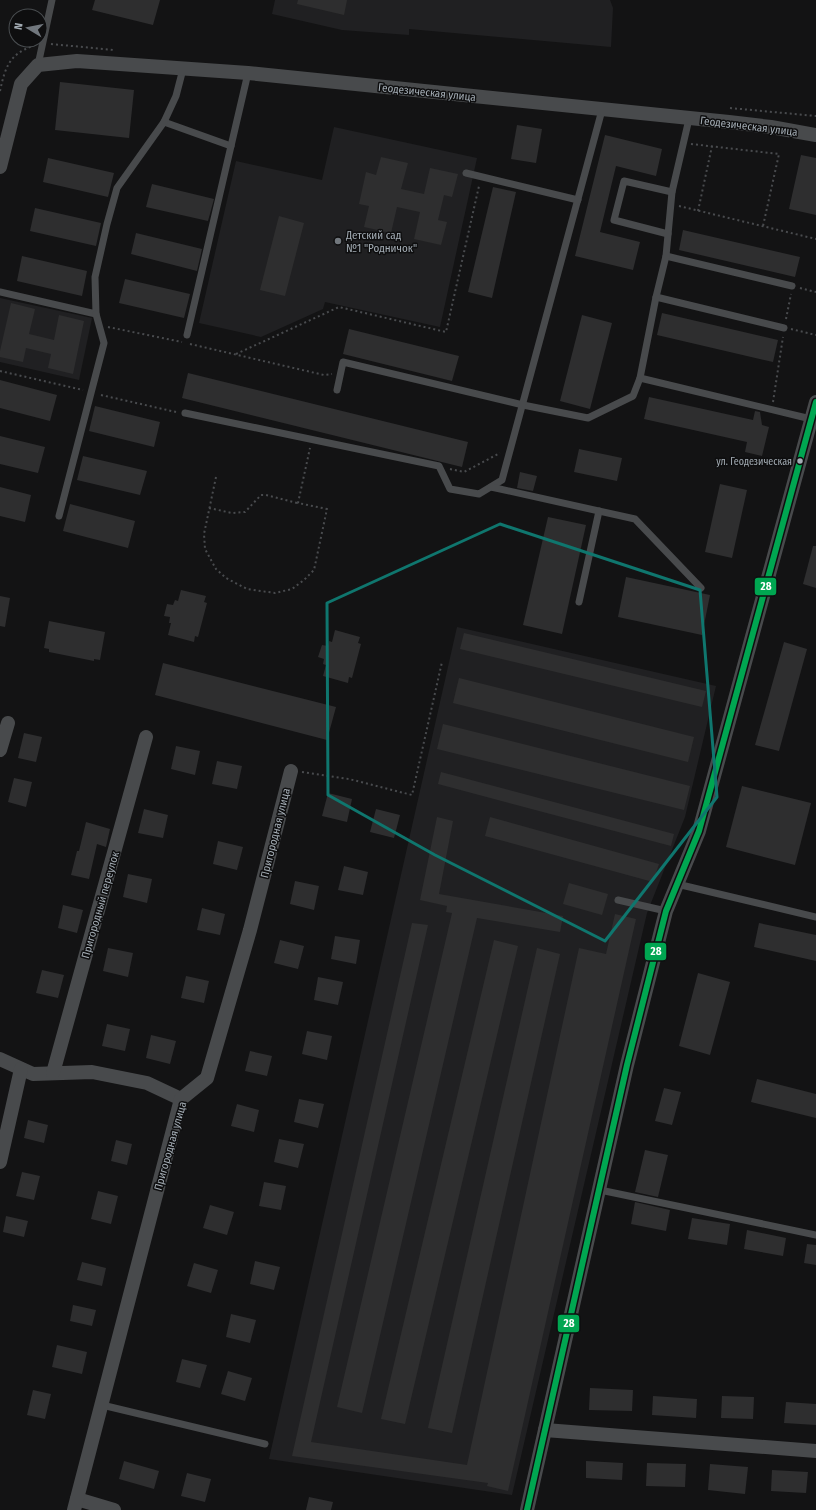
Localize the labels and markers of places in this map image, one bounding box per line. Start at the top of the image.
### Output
place label: Детский сад №1 "Родничок" [345,229,417,255]
marker: Детский сад №1 "Родничок" [333,236,343,246]
place label: ул. Геодезическая [716,456,792,468]
marker: ул. Геодезическая [795,456,805,466]

